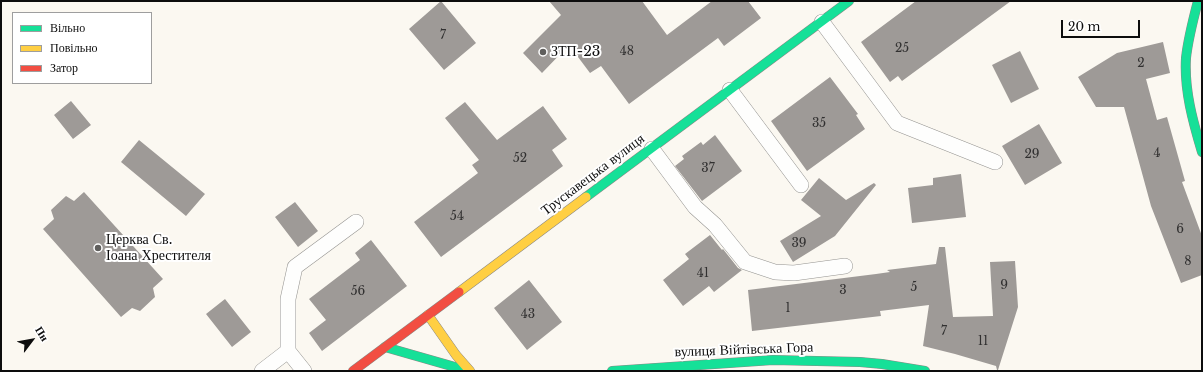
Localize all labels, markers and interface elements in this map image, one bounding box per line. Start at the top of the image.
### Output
legend [12,12,152,84]
scale bar [1063,12,1142,38]
text: 20 m [1068,19,1100,34]
text: Вільно [50,20,85,35]
house number: 7 [440,29,446,43]
text: Повільно [50,40,98,55]
house number: 25 [895,42,909,56]
place label: ЗТП-23 [551,44,600,60]
house number: 48 [620,45,634,59]
marker: ЗТП-23 [538,47,548,57]
house number: 2 [1137,57,1145,71]
text: Затор [50,60,78,75]
house number: 35 [812,117,826,131]
street label: Трускавецька вулиця [538,131,648,219]
house number: 4 [1153,147,1161,161]
house number: 29 [1024,148,1040,162]
house number: 52 [513,152,527,166]
house number: 37 [701,162,715,176]
house number: 54 [450,210,464,224]
house number: 6 [1176,223,1184,237]
place label: Церква Св. Іоана Хрестителя [106,232,211,264]
house number: 39 [791,237,807,251]
marker: Церква Св. Іоана Хрестителя [93,243,103,253]
house number: 8 [1184,255,1192,269]
house number: 41 [697,267,709,281]
house number: 9 [1000,279,1008,293]
house number: 5 [911,281,917,295]
house number: 3 [839,284,847,298]
house number: 56 [351,285,365,299]
house number: 1 [785,302,791,316]
house number: 43 [521,308,535,322]
north arrow [12,320,52,360]
text: Пн [32,324,52,344]
house number: 7 [941,325,947,339]
house number: 11 [978,335,988,349]
street label: вулиця Війтівська Гора [674,339,814,361]

